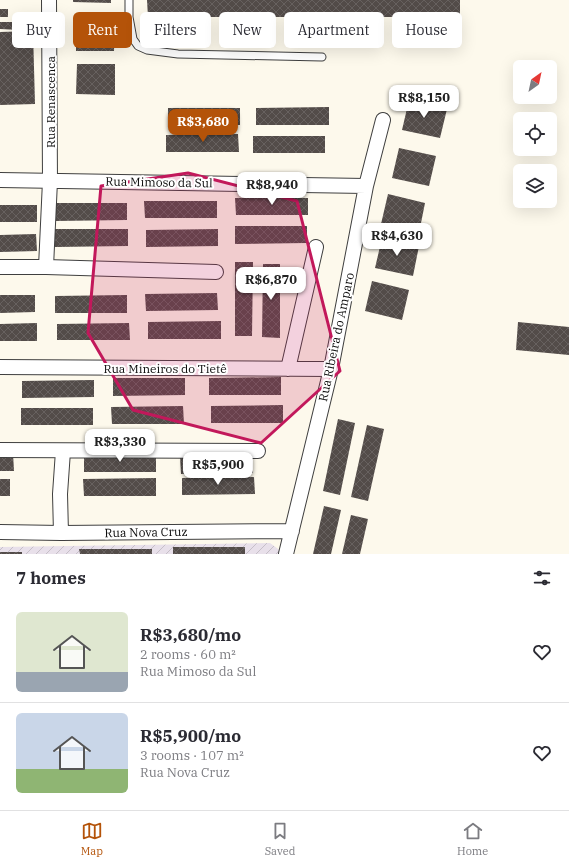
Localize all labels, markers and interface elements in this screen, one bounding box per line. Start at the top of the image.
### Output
chip: Buy [12,12,65,48]
chip: Rent [73,12,132,48]
chip: Filters [140,12,211,48]
chip: New [219,12,276,48]
chip: Apartment [284,12,384,48]
chip: House [392,12,462,48]
street label: Rua Renascenca [43,56,58,148]
north arrow [513,60,557,104]
map controls [513,60,557,208]
pin: R$8,150 [387,85,461,119]
text: R$8,150 [398,89,450,106]
pin: R$3,680 [166,109,240,143]
button: locate [513,112,557,156]
text: R$3,680 [177,113,229,130]
button: layers [513,164,557,208]
pin: R$8,940 [235,172,309,206]
street label: Rua Mimoso da Sul [105,174,213,190]
text: R$8,940 [246,176,298,193]
pin: R$4,630 [360,223,434,257]
text: R$4,630 [371,227,423,244]
pin: R$6,870 [234,267,308,301]
text: R$6,870 [245,271,297,288]
street label: Rua Ribeira do Amparo [315,271,357,403]
street label: Rua Mineiros do Tietê [103,361,227,376]
pin: R$3,330 [83,429,157,463]
text: R$3,330 [94,433,146,450]
pin: R$5,900 [181,452,255,486]
text: R$5,900 [192,456,244,473]
street label: Rua Nova Cruz [104,524,188,540]
text: 7 homes [16,567,86,589]
icon: filters [531,567,553,589]
text: R$3,680/mo [140,624,241,646]
icon: home [48,628,96,676]
icon: heart [531,641,553,663]
text: 2 rooms · 60 m² [140,646,236,663]
text: Rua Mimoso da Sul [140,663,256,680]
text: R$5,900/mo [140,725,241,747]
icon: home [48,729,96,777]
icon: heart [531,742,553,764]
text: 3 rooms · 107 m² [140,747,244,764]
text: Rua Nova Cruz [140,764,230,781]
tab: Map [81,820,103,858]
tab: Saved [265,820,295,858]
tab: Home [457,820,488,858]

